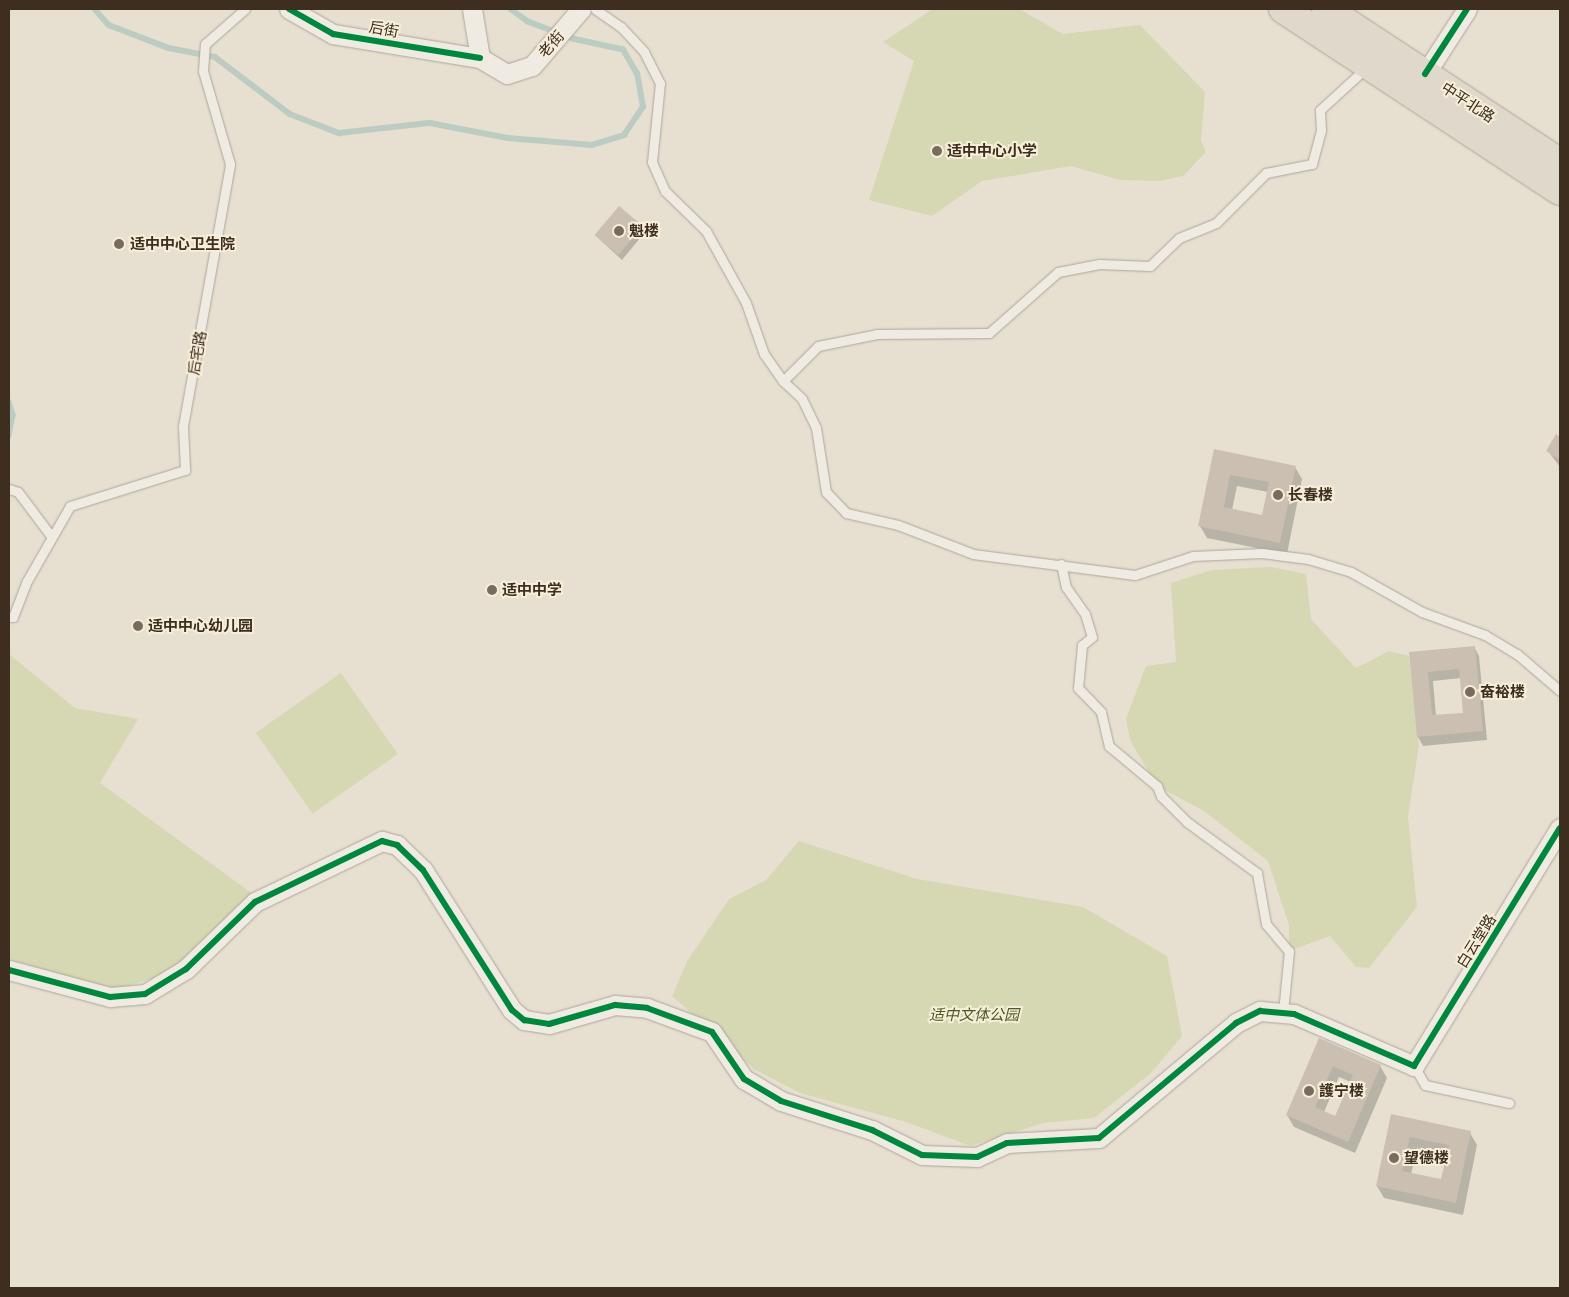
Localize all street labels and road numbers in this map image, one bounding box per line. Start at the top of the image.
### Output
street label: 后街 [368,17,400,41]
street label: 老街 [534,27,568,61]
street label: 中平北路 [1438,78,1498,126]
street label: 后宅路 [184,329,210,377]
street label: 白云堂路 [1452,911,1500,971]

